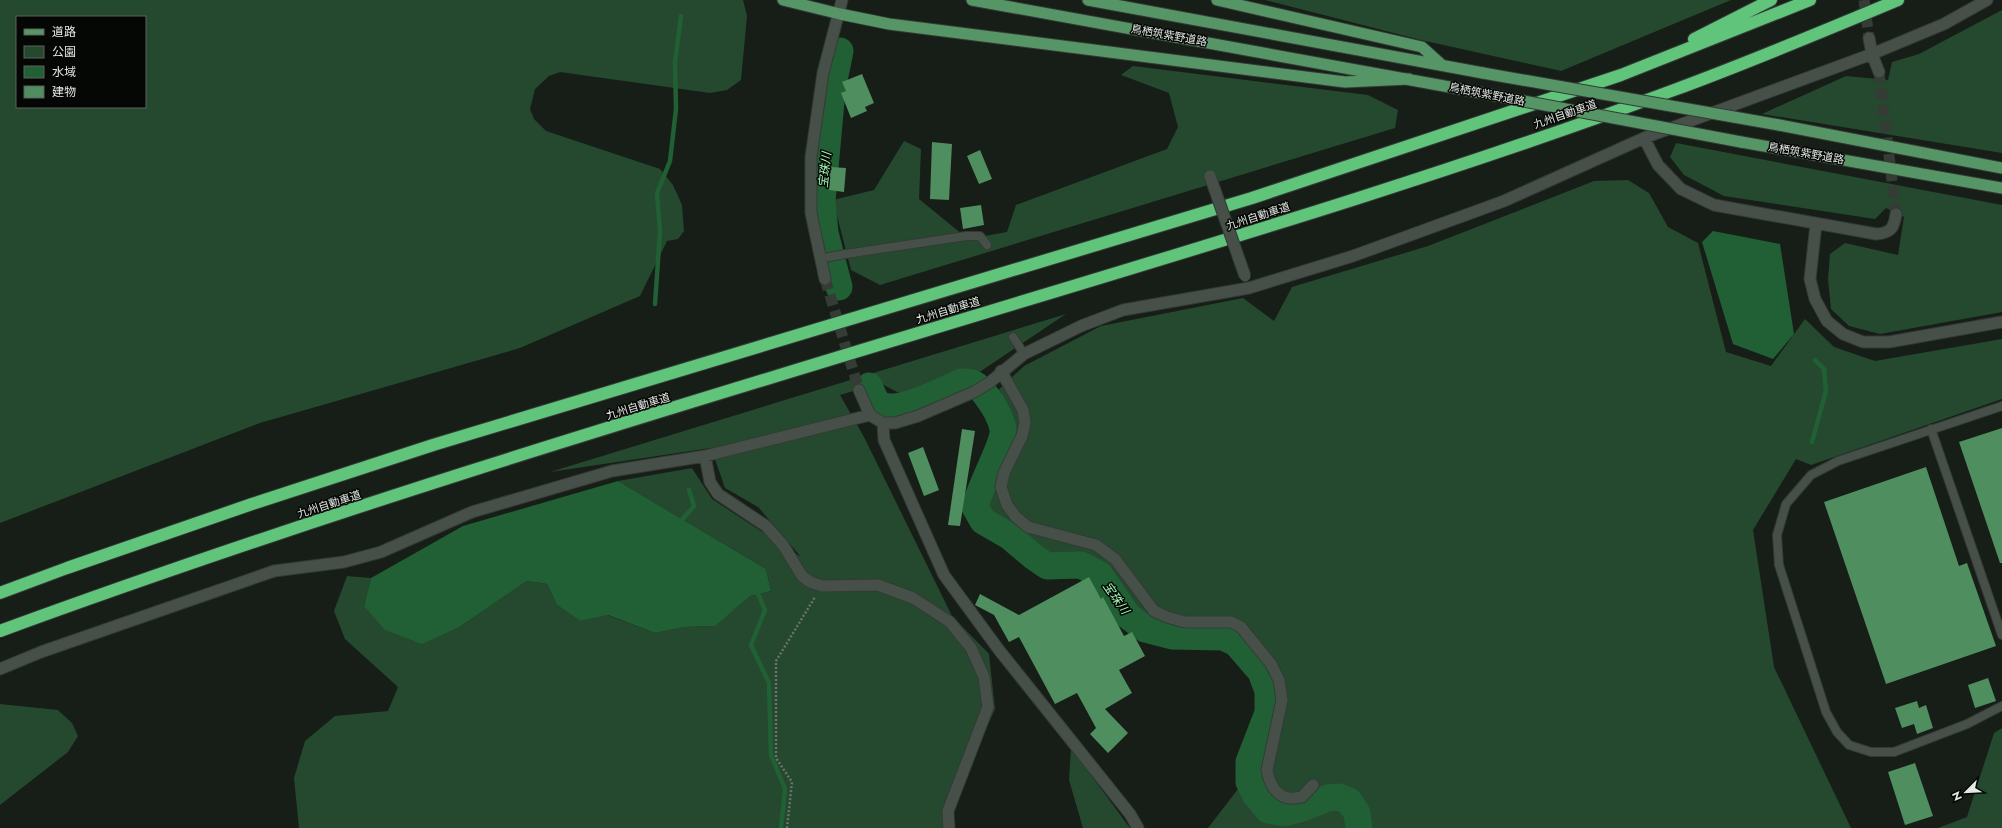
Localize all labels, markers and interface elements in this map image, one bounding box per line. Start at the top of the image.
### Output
legend [16,16,146,108]
street label: 鳥栖筑紫野道路 [1130,20,1208,50]
text: 道路 [52,23,76,41]
text: 公園 [52,43,76,61]
text: 水域 [52,63,76,81]
street label: 鳥栖筑紫野道路 [1448,79,1526,109]
text: 建物 [52,83,76,101]
street label: 九州自動車道 [1531,96,1599,132]
street label: 鳥栖筑紫野道路 [1767,138,1845,168]
water label: 宝珠川 [814,149,836,189]
street label: 九州自動車道 [1224,198,1292,234]
street label: 九州自動車道 [914,293,982,327]
street label: 九州自動車道 [604,389,672,423]
street label: 九州自動車道 [295,486,363,522]
water label: 宝珠川 [1098,578,1135,620]
north arrow [1946,772,1986,812]
text: N [1948,789,1966,803]

